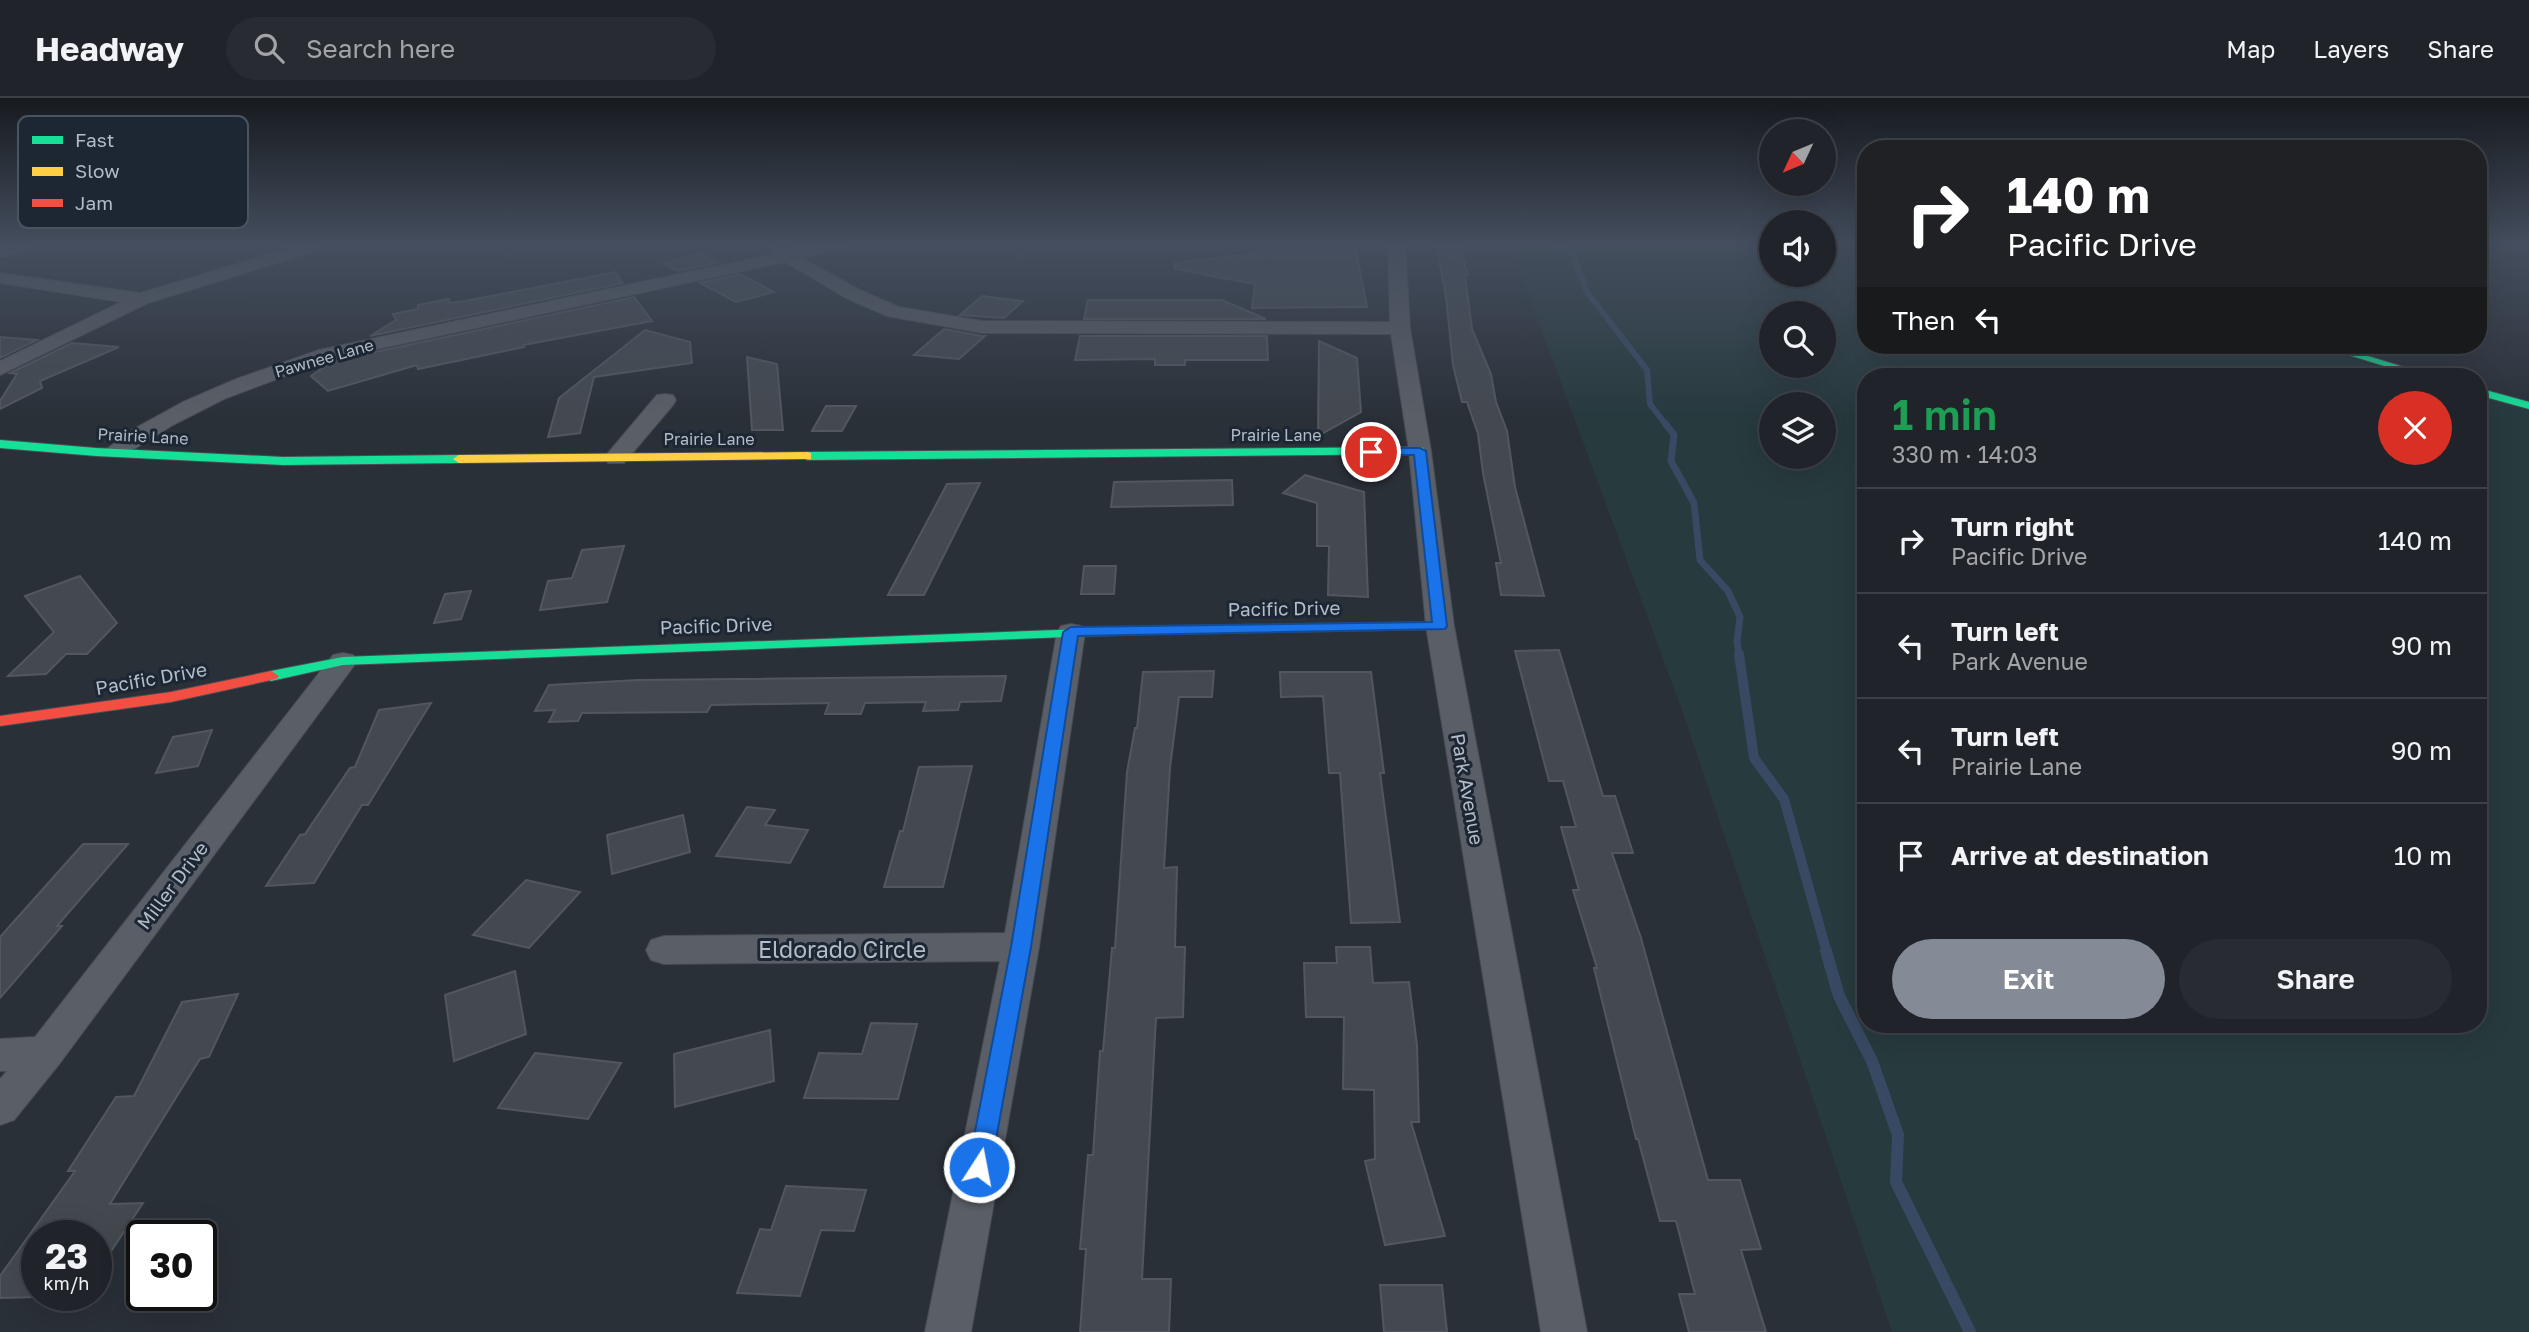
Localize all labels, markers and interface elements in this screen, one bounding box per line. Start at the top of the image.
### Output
search box [226,17,716,80]
text: Headway [35,29,184,68]
icon: search [250,29,288,67]
text: Search here [306,33,455,64]
text: Map [2226,34,2275,63]
text: Layers [2313,34,2389,63]
text: Share [2427,34,2494,63]
legend [18,116,248,228]
north arrow [1759,119,1836,196]
map controls [1759,119,1836,469]
text: Fast [75,128,114,151]
text: Slow [75,159,120,182]
text: 140 m [2007,165,2150,224]
icon: right [1892,168,1983,259]
text: Jam [75,191,113,214]
button: sound [1759,210,1836,287]
text: Pacific Drive [2007,225,2197,263]
button: search [1759,301,1836,378]
icon: left [1969,301,2007,339]
text: Then [1892,305,1955,336]
street label: Pawnee Lane [272,334,376,382]
text: 1 min [1892,389,1997,439]
button: close [2378,391,2452,465]
button: layers [1759,392,1836,469]
pin [1341,422,1401,482]
street label: Prairie Lane [97,424,189,448]
street label: Prairie Lane [1230,425,1322,445]
street label: Prairie Lane [663,429,755,449]
icon: arrive [1352,433,1390,471]
text: 330 m · 14:03 [1892,440,2037,468]
text: Turn right [1951,511,2074,542]
icon: right [1892,522,1930,560]
text: 140 m [2378,525,2452,556]
text: Pacific Drive [1951,542,2087,570]
street label: Pacific Drive [1227,596,1341,620]
street label: Pacific Drive [659,612,773,638]
text: Turn left [1951,616,2059,647]
icon: left [1892,627,1930,665]
text: 90 m [2391,630,2452,661]
text: Park Avenue [1951,647,2088,675]
street label: Pacific Drive [94,657,208,699]
text: Turn left [1951,721,2059,752]
street label: Park Avenue [1447,731,1489,847]
icon: left [1892,732,1930,770]
text: 90 m [2391,735,2452,766]
text: Prairie Lane [1951,752,2082,780]
street label: Miller Drive [132,837,212,933]
icon: arrive [1892,837,1930,875]
text: Arrive at destination [1951,840,2209,871]
text: 10 m [2394,840,2452,871]
street label: Eldorado Circle [758,935,926,963]
button: Exit [1892,939,2165,1019]
button: Share [2179,939,2452,1019]
position arrow [942,1130,1016,1204]
speed limit sign: 30 [126,1220,217,1311]
text: 23 [45,1235,88,1277]
text: km/h [44,1272,89,1294]

